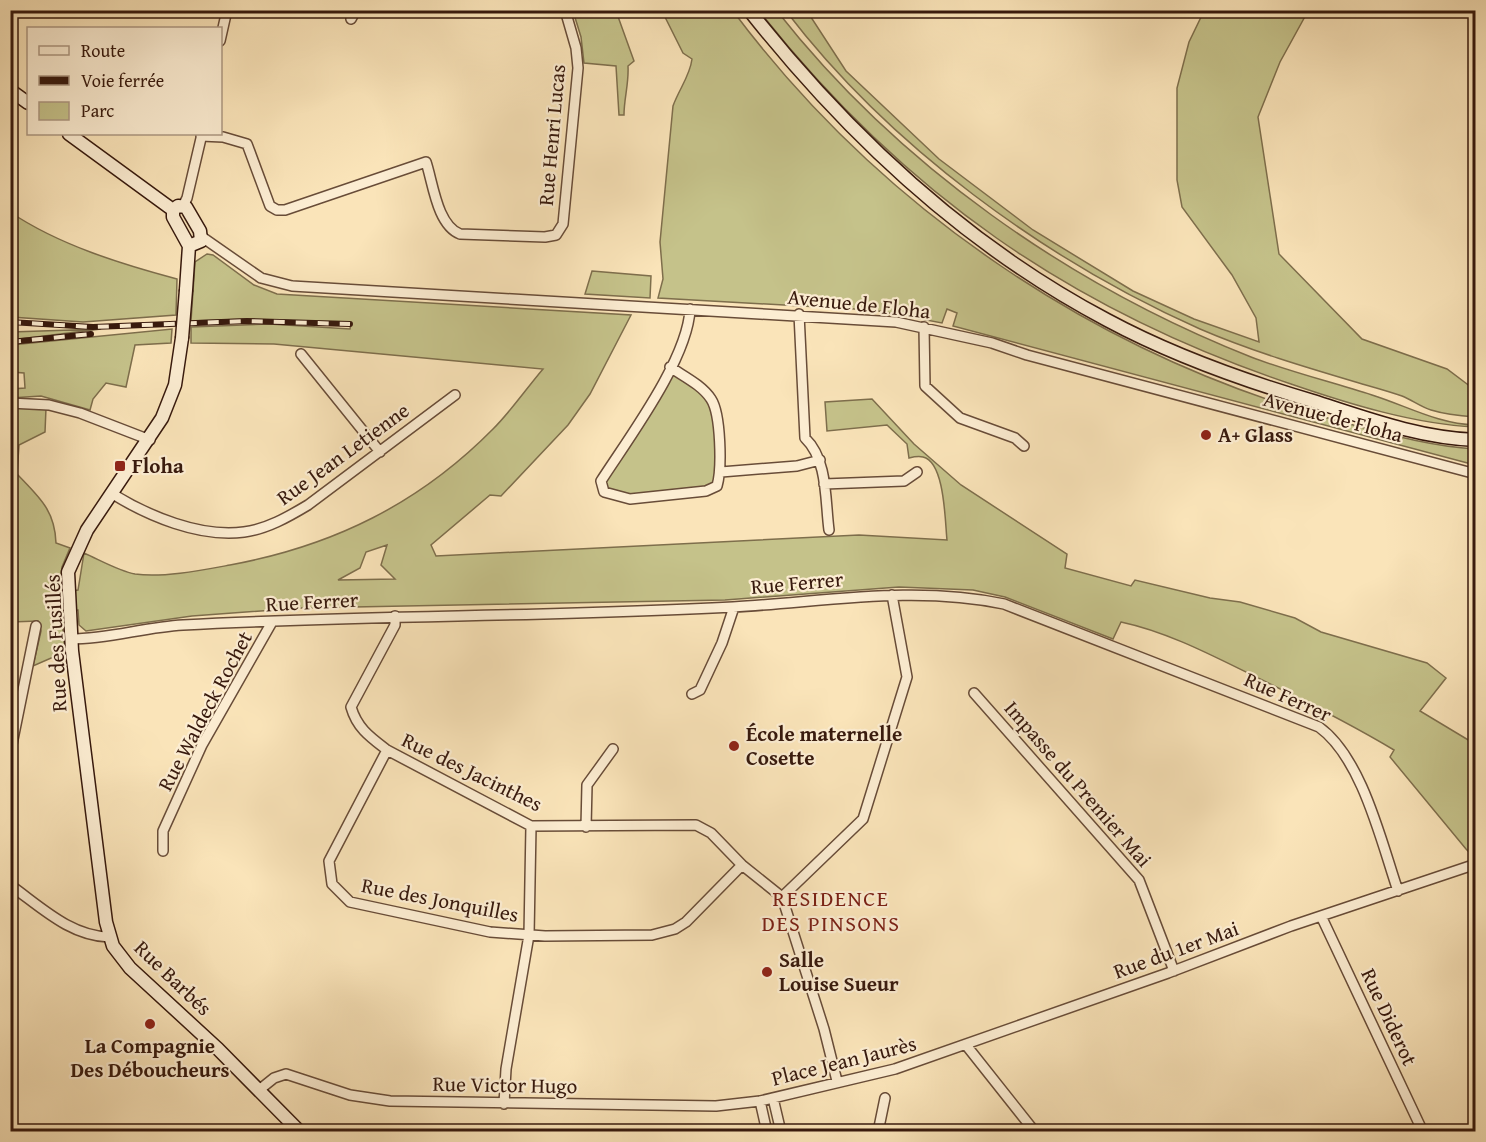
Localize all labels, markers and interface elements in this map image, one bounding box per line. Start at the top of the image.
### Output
legend [27,27,222,135]
text: Route [81,37,125,64]
street label: Rue Henri Lucas [530,63,573,207]
text: Voie ferrée [81,67,164,94]
text: Parc [81,97,114,124]
street label: Avenue de Floha [786,281,932,326]
street label: Avenue de Floha [1260,383,1406,450]
street label: Rue Jean Letienne [270,395,416,512]
place label: A+ Glass [1218,419,1293,450]
marker: A+ Glass [1199,428,1213,442]
place label: Floha [132,450,184,481]
marker: Floha [113,459,127,473]
street label: Rue Ferrer [749,563,845,602]
street label: Rue des Fusillés [36,573,75,713]
street label: Rue Ferrer [265,584,359,619]
street label: Rue Waldeck Rochet [149,625,260,796]
street label: Rue Ferrer [1240,664,1337,730]
street label: Impasse du Premier Mai [997,694,1160,874]
place label: École maternelle Cosette [746,718,902,773]
street label: Rue des Jacinthes [397,724,548,819]
marker: École maternelle Cosette [727,739,741,753]
street label: Rue des Jonquilles [359,869,521,930]
district label: RESIDENCE DES PINSONS [762,882,900,939]
street label: Rue du 1er Mai [1109,912,1243,987]
street label: Rue Barbés [128,933,219,1023]
place label: Salle Louise Sueur [779,944,899,999]
street label: Rue Diderot [1353,963,1426,1071]
marker: Salle Louise Sueur [760,965,774,979]
marker: La Compagnie Des Déboucheurs [143,1017,157,1031]
street label: Place Jean Jaurès [768,1028,920,1094]
place label: La Compagnie Des Déboucheurs [70,1030,230,1085]
street label: Rue Victor Hugo [432,1068,578,1101]

